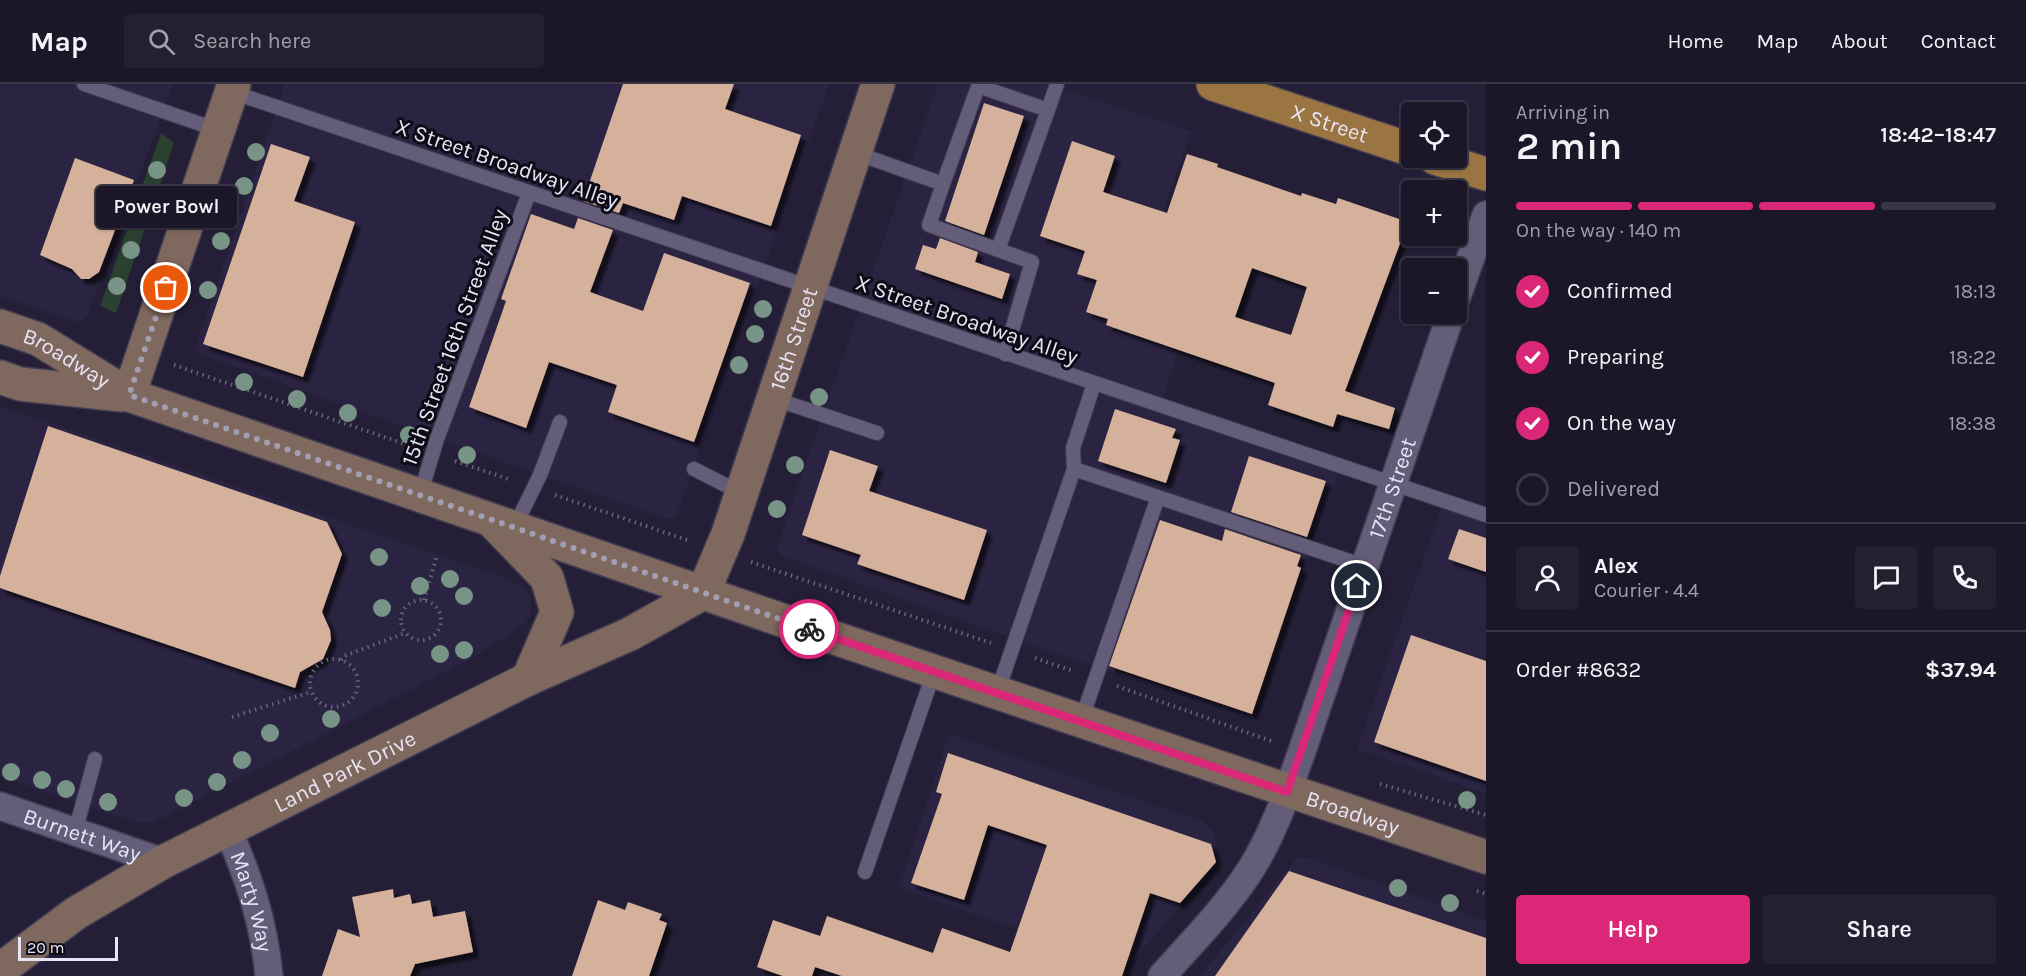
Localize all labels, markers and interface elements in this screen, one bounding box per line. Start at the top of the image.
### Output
search box [124,14,544,68]
text: Map [30,25,88,58]
icon: search [145,25,178,58]
text: Search here [193,28,311,54]
text: Home [1668,29,1724,53]
text: Map [1757,29,1798,53]
text: About [1831,29,1888,53]
text: Contact [1921,29,1996,53]
street label: X Street [1287,99,1371,149]
text: Arriving in [1516,101,1610,124]
map controls [1401,102,1467,324]
button: locate [1401,102,1467,168]
street label: X Street Broadway Alley [392,114,621,214]
text: 18:42–18:47 [1880,122,1996,148]
text: 2 min [1516,123,1622,169]
button: + [1401,180,1467,246]
callout: Power Bowl [96,186,237,228]
text: Power Bowl [114,195,219,218]
street label: 15th Street 16th Street Alley [396,206,513,469]
text: On the way · 140 m [1516,219,1681,242]
button: − [1401,258,1467,324]
pin [140,262,191,313]
street label: X Street Broadway Alley [852,270,1081,370]
icon: bag [149,271,182,304]
icon: check [1516,275,1549,308]
text: Confirmed [1567,278,1673,304]
text: 18:13 [1954,280,1996,303]
street label: 16th Street [765,284,823,394]
street label: Broadway [20,323,114,394]
icon: check [1516,341,1549,374]
text: Preparing [1567,344,1664,370]
text: 18:22 [1949,346,1996,369]
icon: check [1516,407,1549,440]
text: On the way [1567,410,1676,436]
text: 18:38 [1948,412,1996,435]
street label: 17th Street [1363,434,1422,542]
text: Delivered [1567,476,1660,502]
button: person [1516,546,1579,609]
button: chat [1855,546,1918,609]
button: phone [1933,546,1996,609]
text: Alex [1594,553,1638,579]
pin [1331,560,1382,611]
icon: home [1340,569,1373,602]
text: Courier · 4.4 [1594,579,1699,602]
courier [779,599,839,659]
icon: bike [793,613,826,646]
text: Order #8632 [1516,657,1641,683]
text: $37.94 [1925,657,1996,683]
street label: Land Park Drive [270,725,420,818]
street label: Broadway [1302,785,1403,841]
street label: Burnett Way [20,803,144,867]
street label: Marty Way [224,848,278,954]
button: Help [1516,895,1750,964]
button: Share [1762,895,1996,964]
scale bar [18,934,118,962]
text: 20 m [27,938,65,957]

